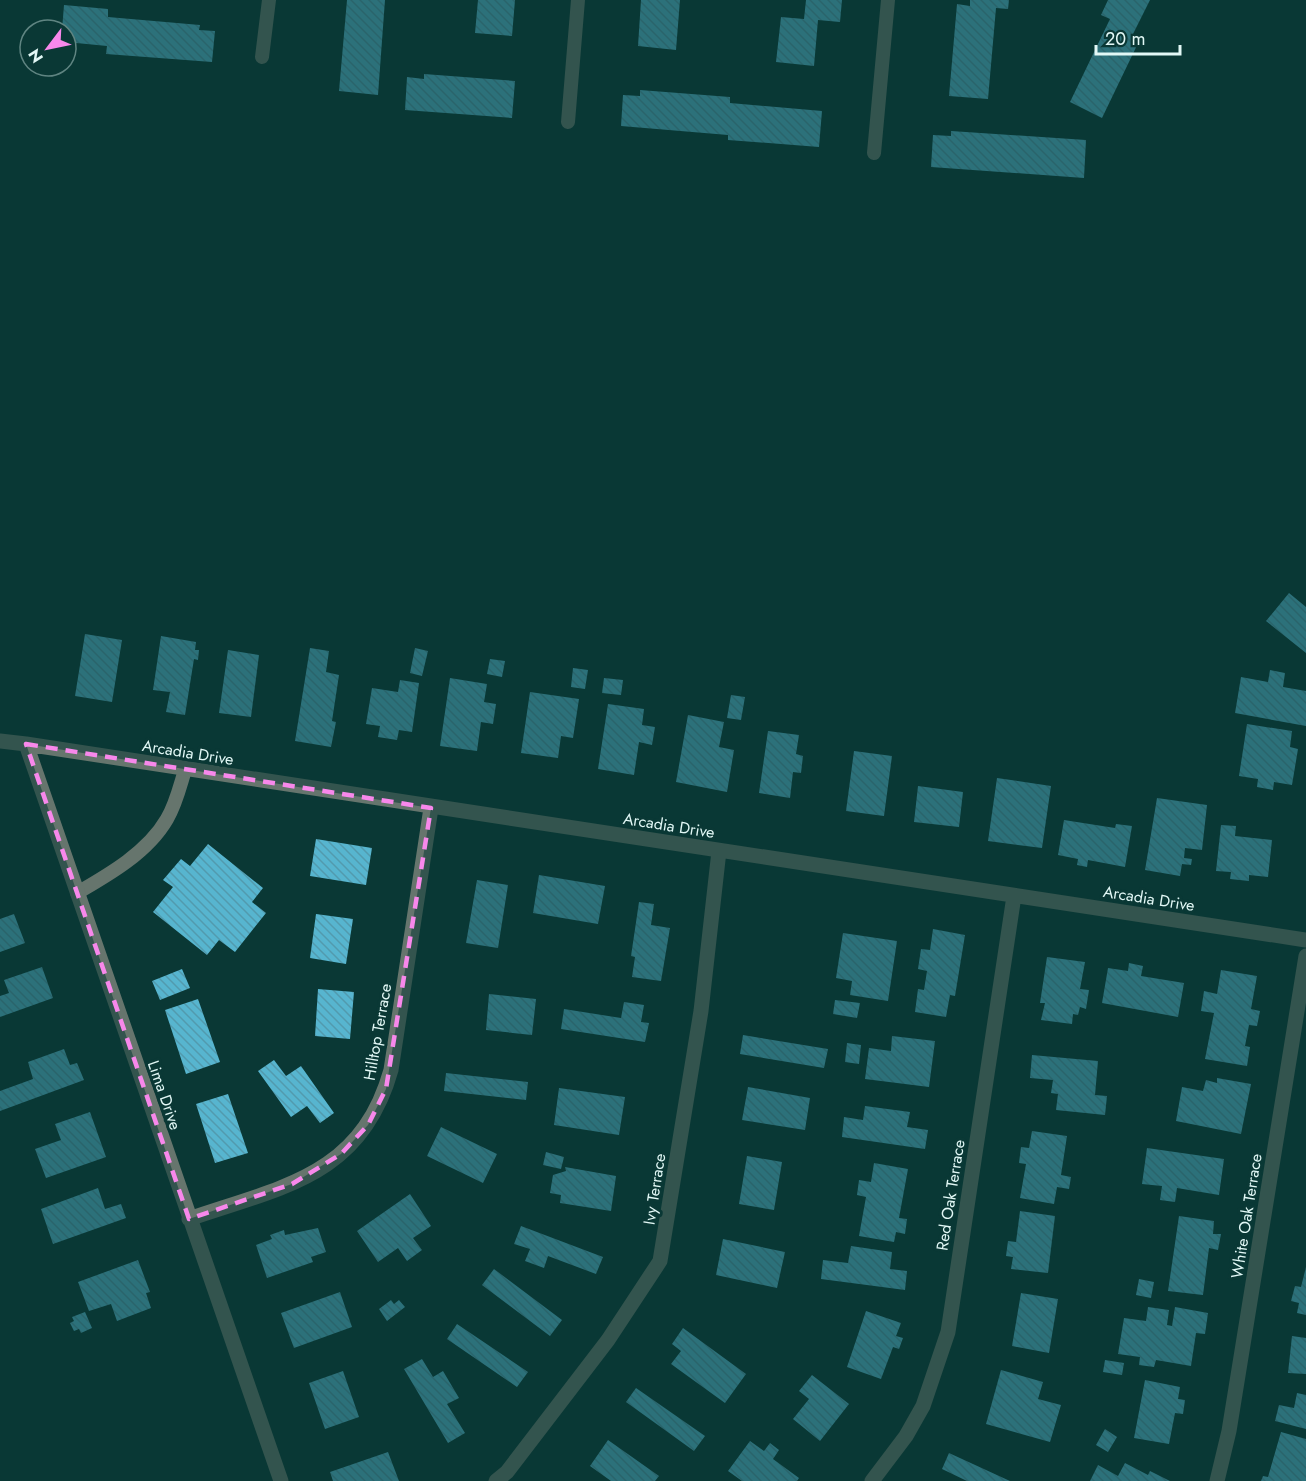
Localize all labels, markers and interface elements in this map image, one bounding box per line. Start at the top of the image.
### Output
north arrow [18,18,78,78]
scale bar [1096,18,1180,56]
text: 20 m [1105,26,1145,52]
text: N [23,44,49,67]
street label: Arcadia Drive [140,734,235,771]
street label: Arcadia Drive [621,807,716,844]
street label: Arcadia Drive [1101,880,1196,917]
street label: Hilltop Terrace [358,982,397,1082]
street label: Lima Drive [142,1057,187,1133]
street label: Red Oak Terrace [930,1138,971,1252]
street label: Ivy Terrace [638,1152,671,1226]
street label: White Oak Terrace [1225,1152,1268,1280]

